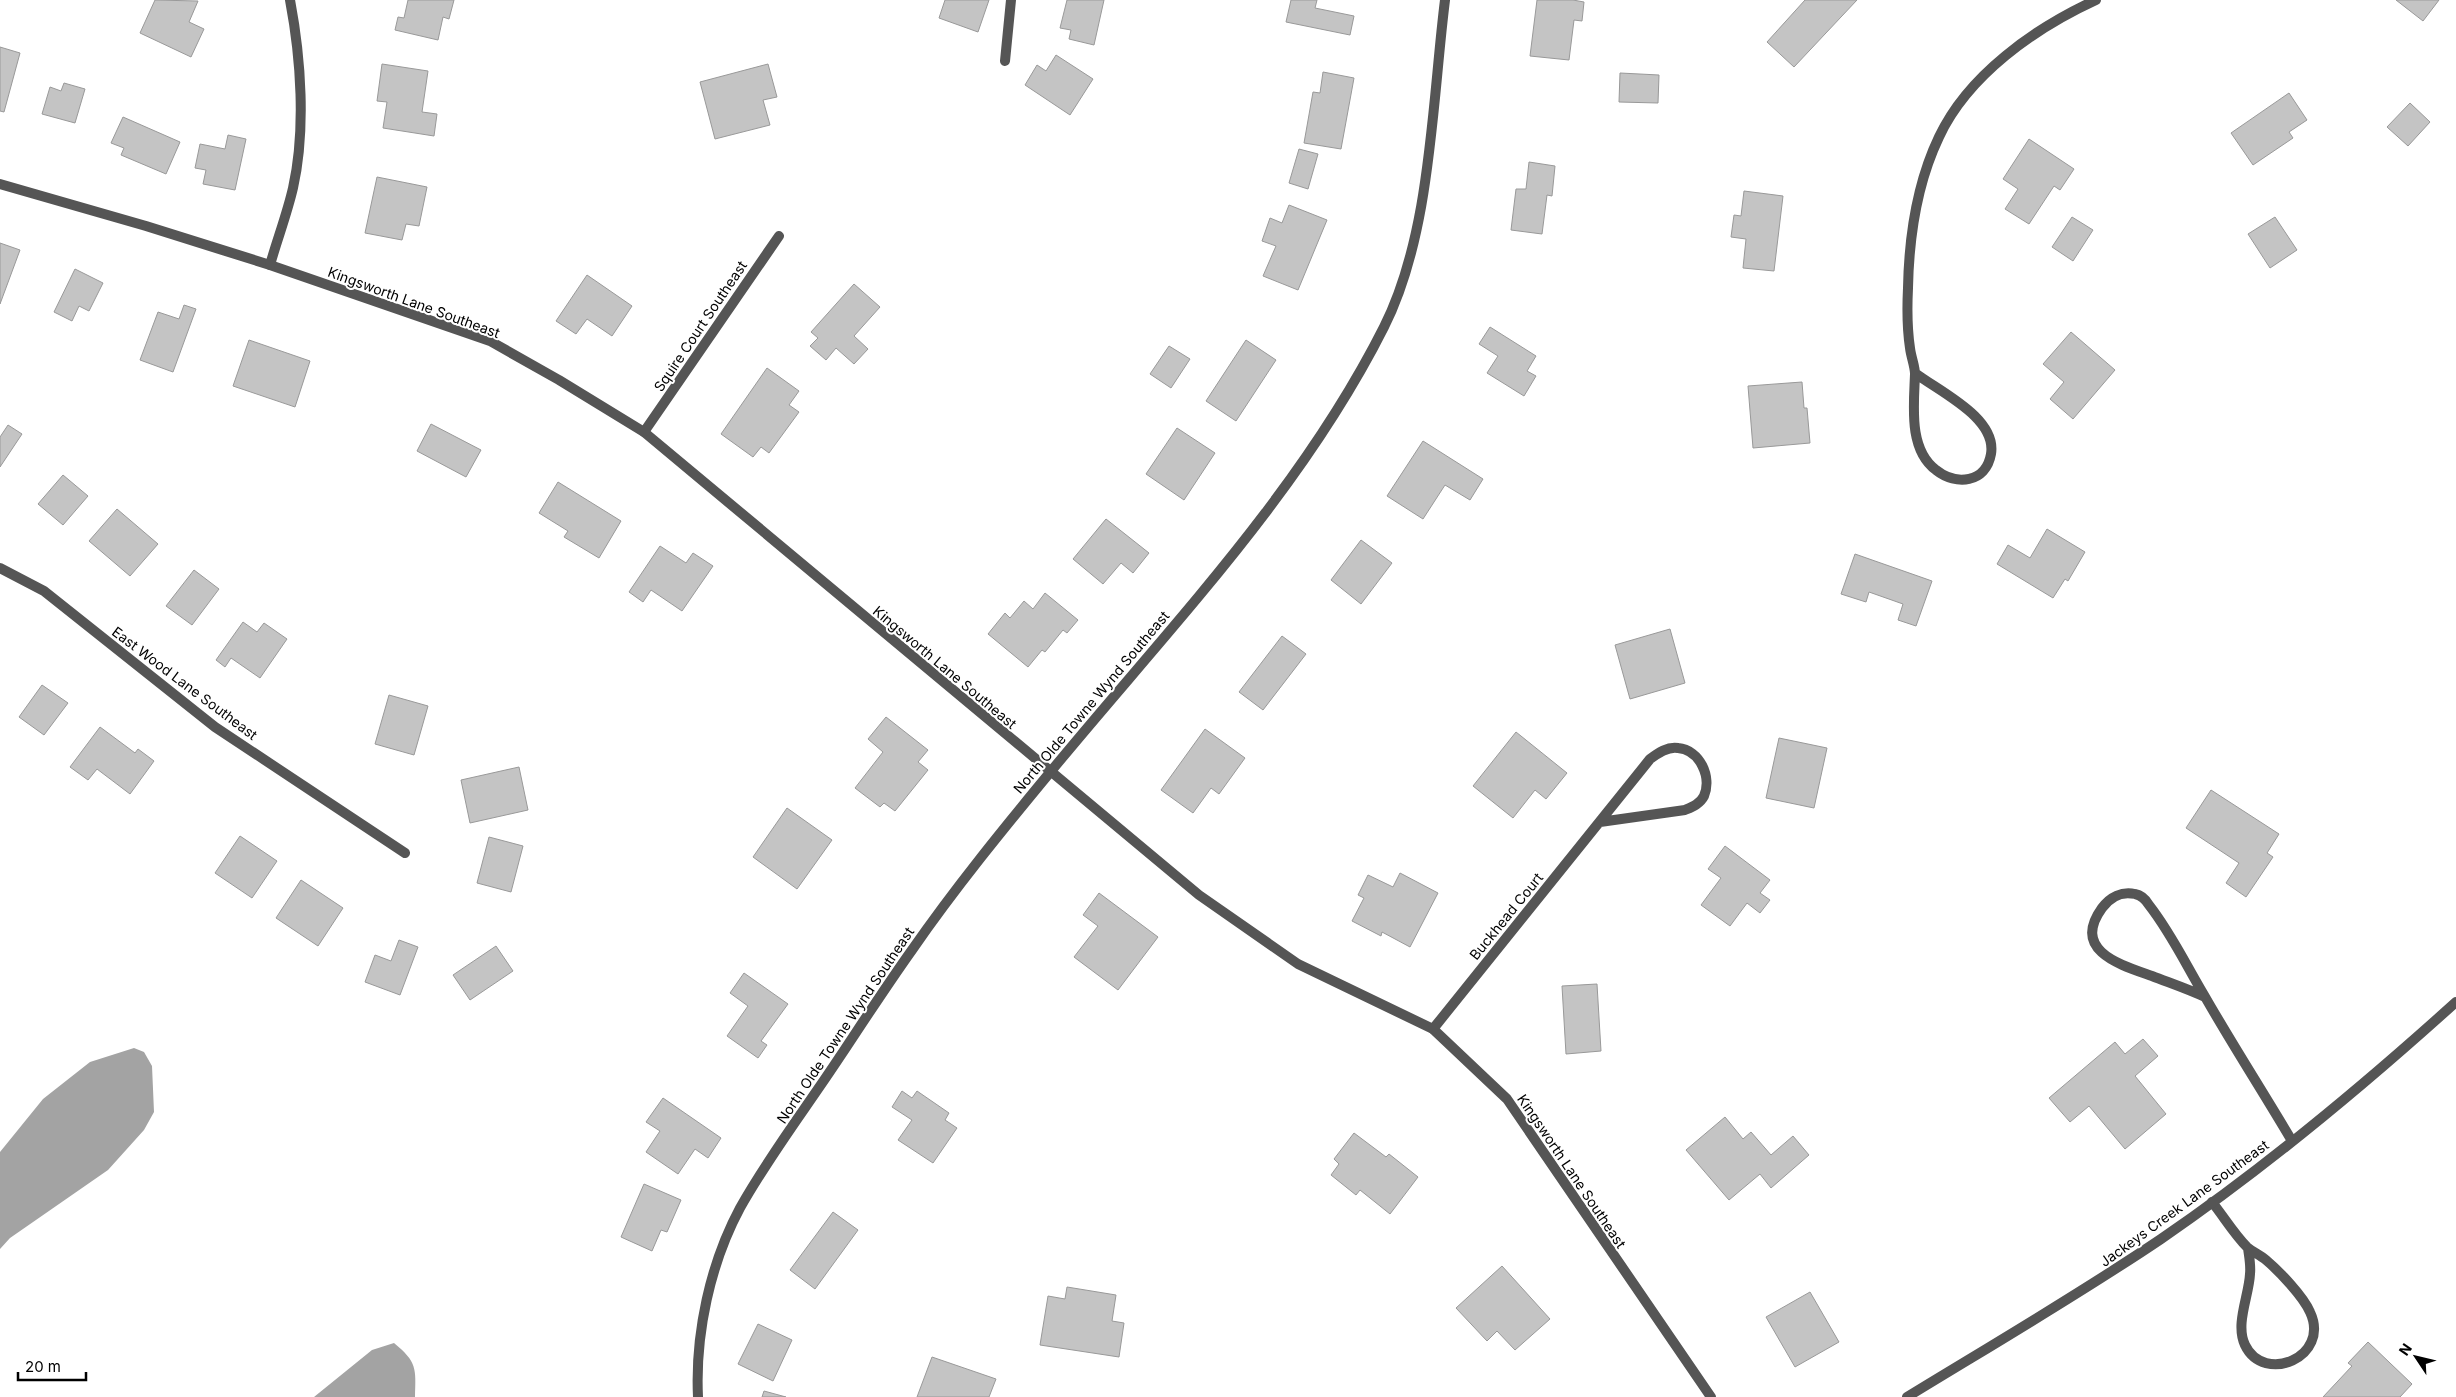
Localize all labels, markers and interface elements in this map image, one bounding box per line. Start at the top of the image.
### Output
street label: Squire Court Southeast [650,257,750,395]
street label: Kingsworth Lane Southeast [326,263,503,341]
street label: Kingsworth Lane Southeast [870,602,1020,732]
street label: North Olde Towne Wynd Southeast [1010,607,1173,797]
street label: East Wood Lane Southeast [109,623,261,743]
street label: Buckhead Court [1466,869,1547,963]
street label: North Olde Towne Wynd Southeast [773,923,917,1126]
street label: Kingsworth Lane Southeast [1514,1091,1630,1252]
street label: Jackeys Creek Lane Southeast [2096,1136,2272,1270]
north arrow [2391,1332,2441,1382]
text: N [2395,1340,2415,1359]
scale bar [18,1350,85,1382]
text: 20 m [25,1357,61,1376]

